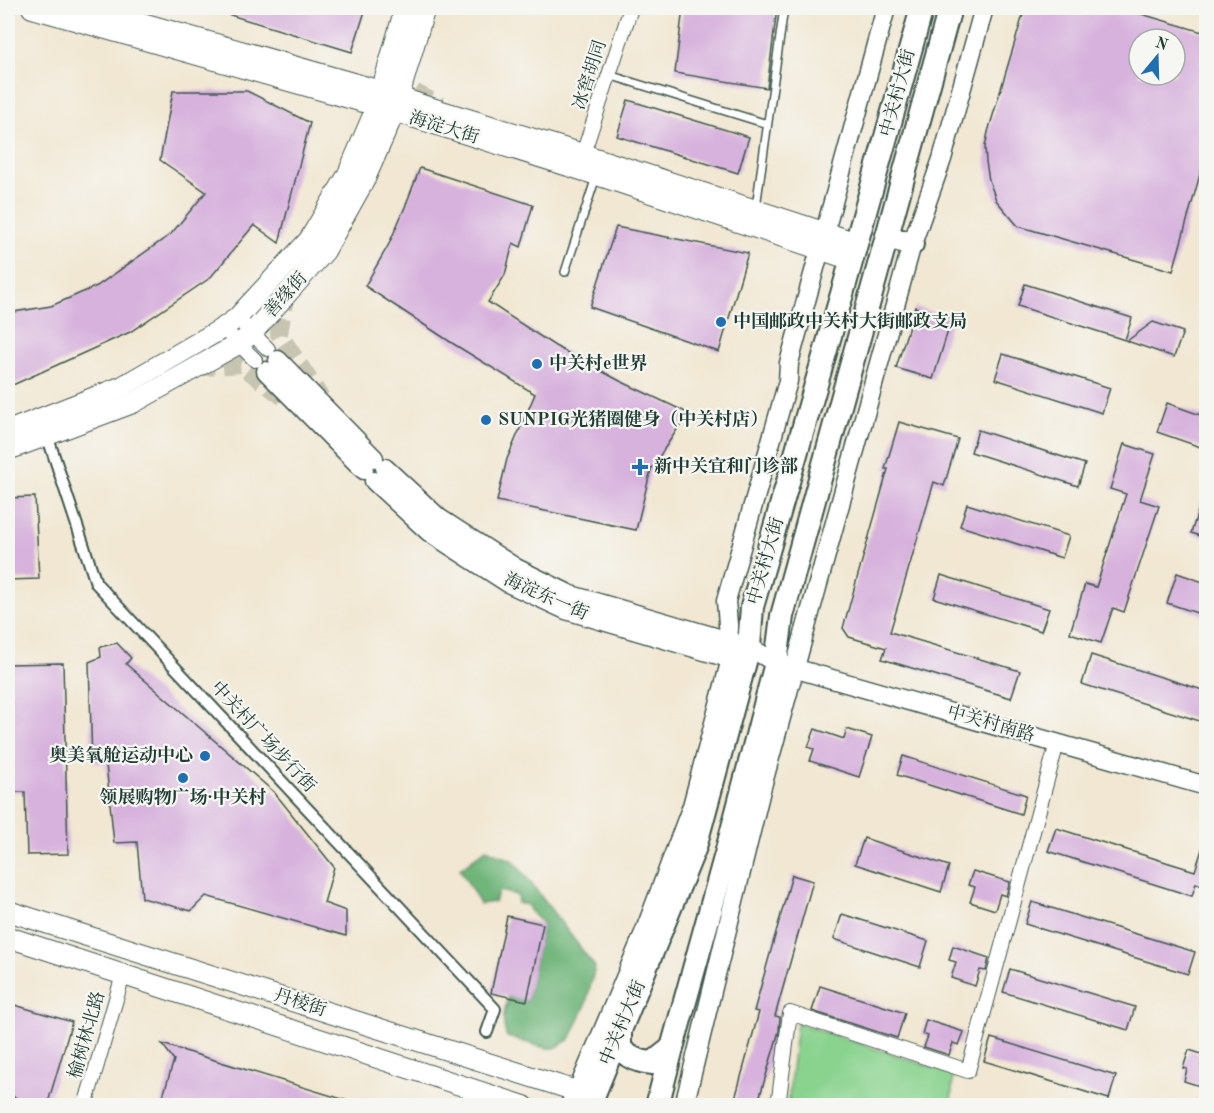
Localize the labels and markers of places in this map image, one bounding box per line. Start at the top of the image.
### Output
place label: 中国邮政中关村大街邮政支局 [733,311,967,331]
marker: 中国邮政中关村大街邮政支局 [714,315,728,329]
place label: 中关村e世界 [549,353,648,373]
marker: 中关村e世界 [530,357,544,371]
place label: SUNPIG光猪圈健身（中关村店） [498,409,768,429]
marker: SUNPIG光猪圈健身（中关村店） [479,413,493,427]
place label: 新中关宜和门诊部 [654,456,798,476]
marker: 新中关宜和门诊部 [631,458,649,476]
place label: 奥美氧舱运动中心 [49,745,193,765]
marker: 奥美氧舱运动中心 [198,749,212,763]
marker: 领展购物广场·中关村 [176,771,190,785]
place label: 领展购物广场·中关村 [99,787,267,807]

